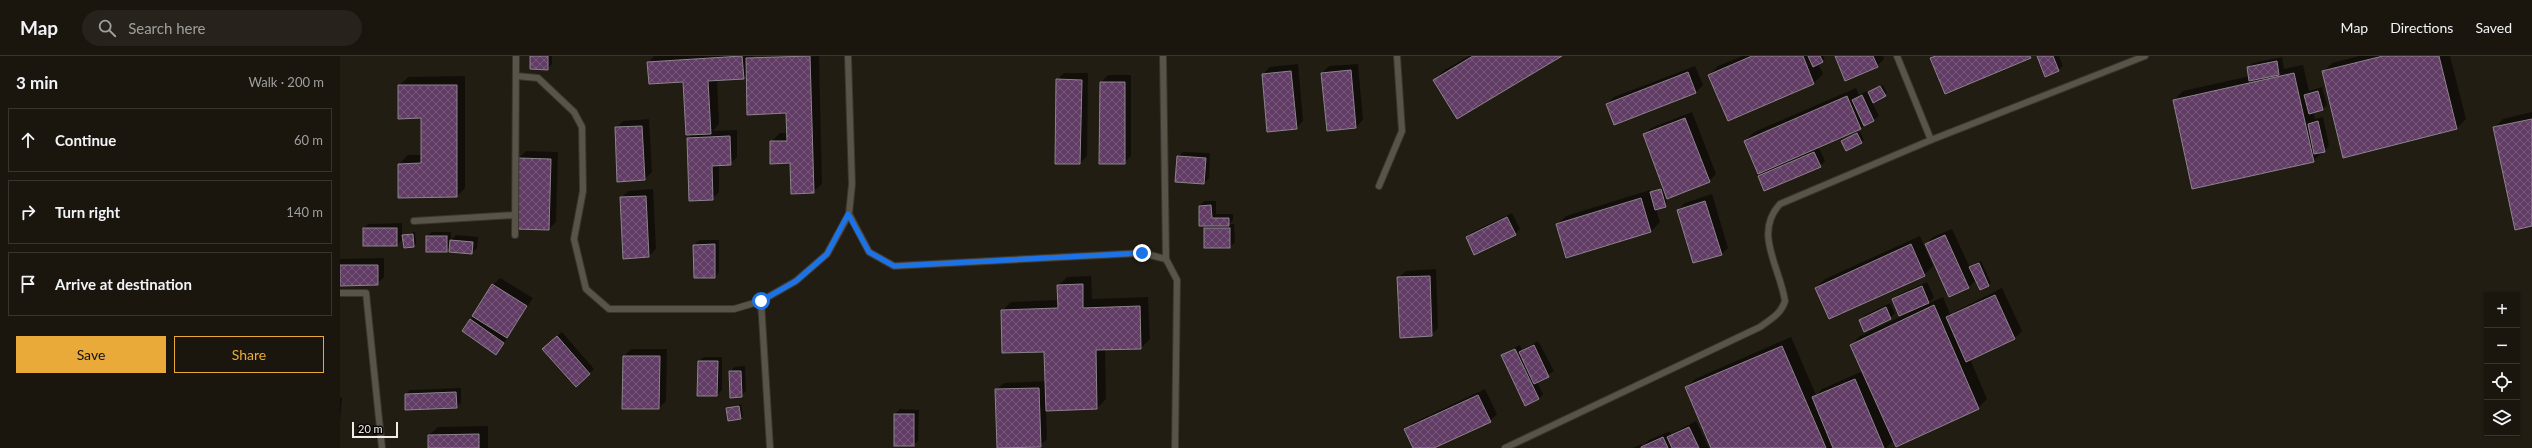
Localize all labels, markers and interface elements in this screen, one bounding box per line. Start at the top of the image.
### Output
search box [82,10,362,46]
text: Map [20,16,58,39]
icon: search [96,17,118,39]
text: Search here [128,19,206,37]
text: Map [2341,19,2368,36]
text: Directions [2390,19,2453,36]
text: Saved [2475,19,2512,36]
text: 3 min [16,72,58,93]
text: Walk · 200 m [248,74,324,90]
icon: ahead [17,129,39,151]
text: Continue [55,131,116,149]
text: 60 m [294,132,323,148]
icon: right [17,201,39,223]
text: Turn right [55,203,120,221]
text: 140 m [286,204,323,220]
route end [1133,244,1151,262]
icon: arrive [17,273,39,295]
text: Arrive at destination [55,275,192,293]
route start [752,292,770,310]
map controls [2484,292,2520,436]
button: + [2484,292,2520,328]
button: − [2484,328,2520,364]
button: Save [16,336,166,373]
button: Share [174,336,324,373]
button: locate [2484,364,2520,400]
button: layers [2484,400,2520,436]
scale bar [352,420,398,439]
text: 20 m [358,422,383,435]

